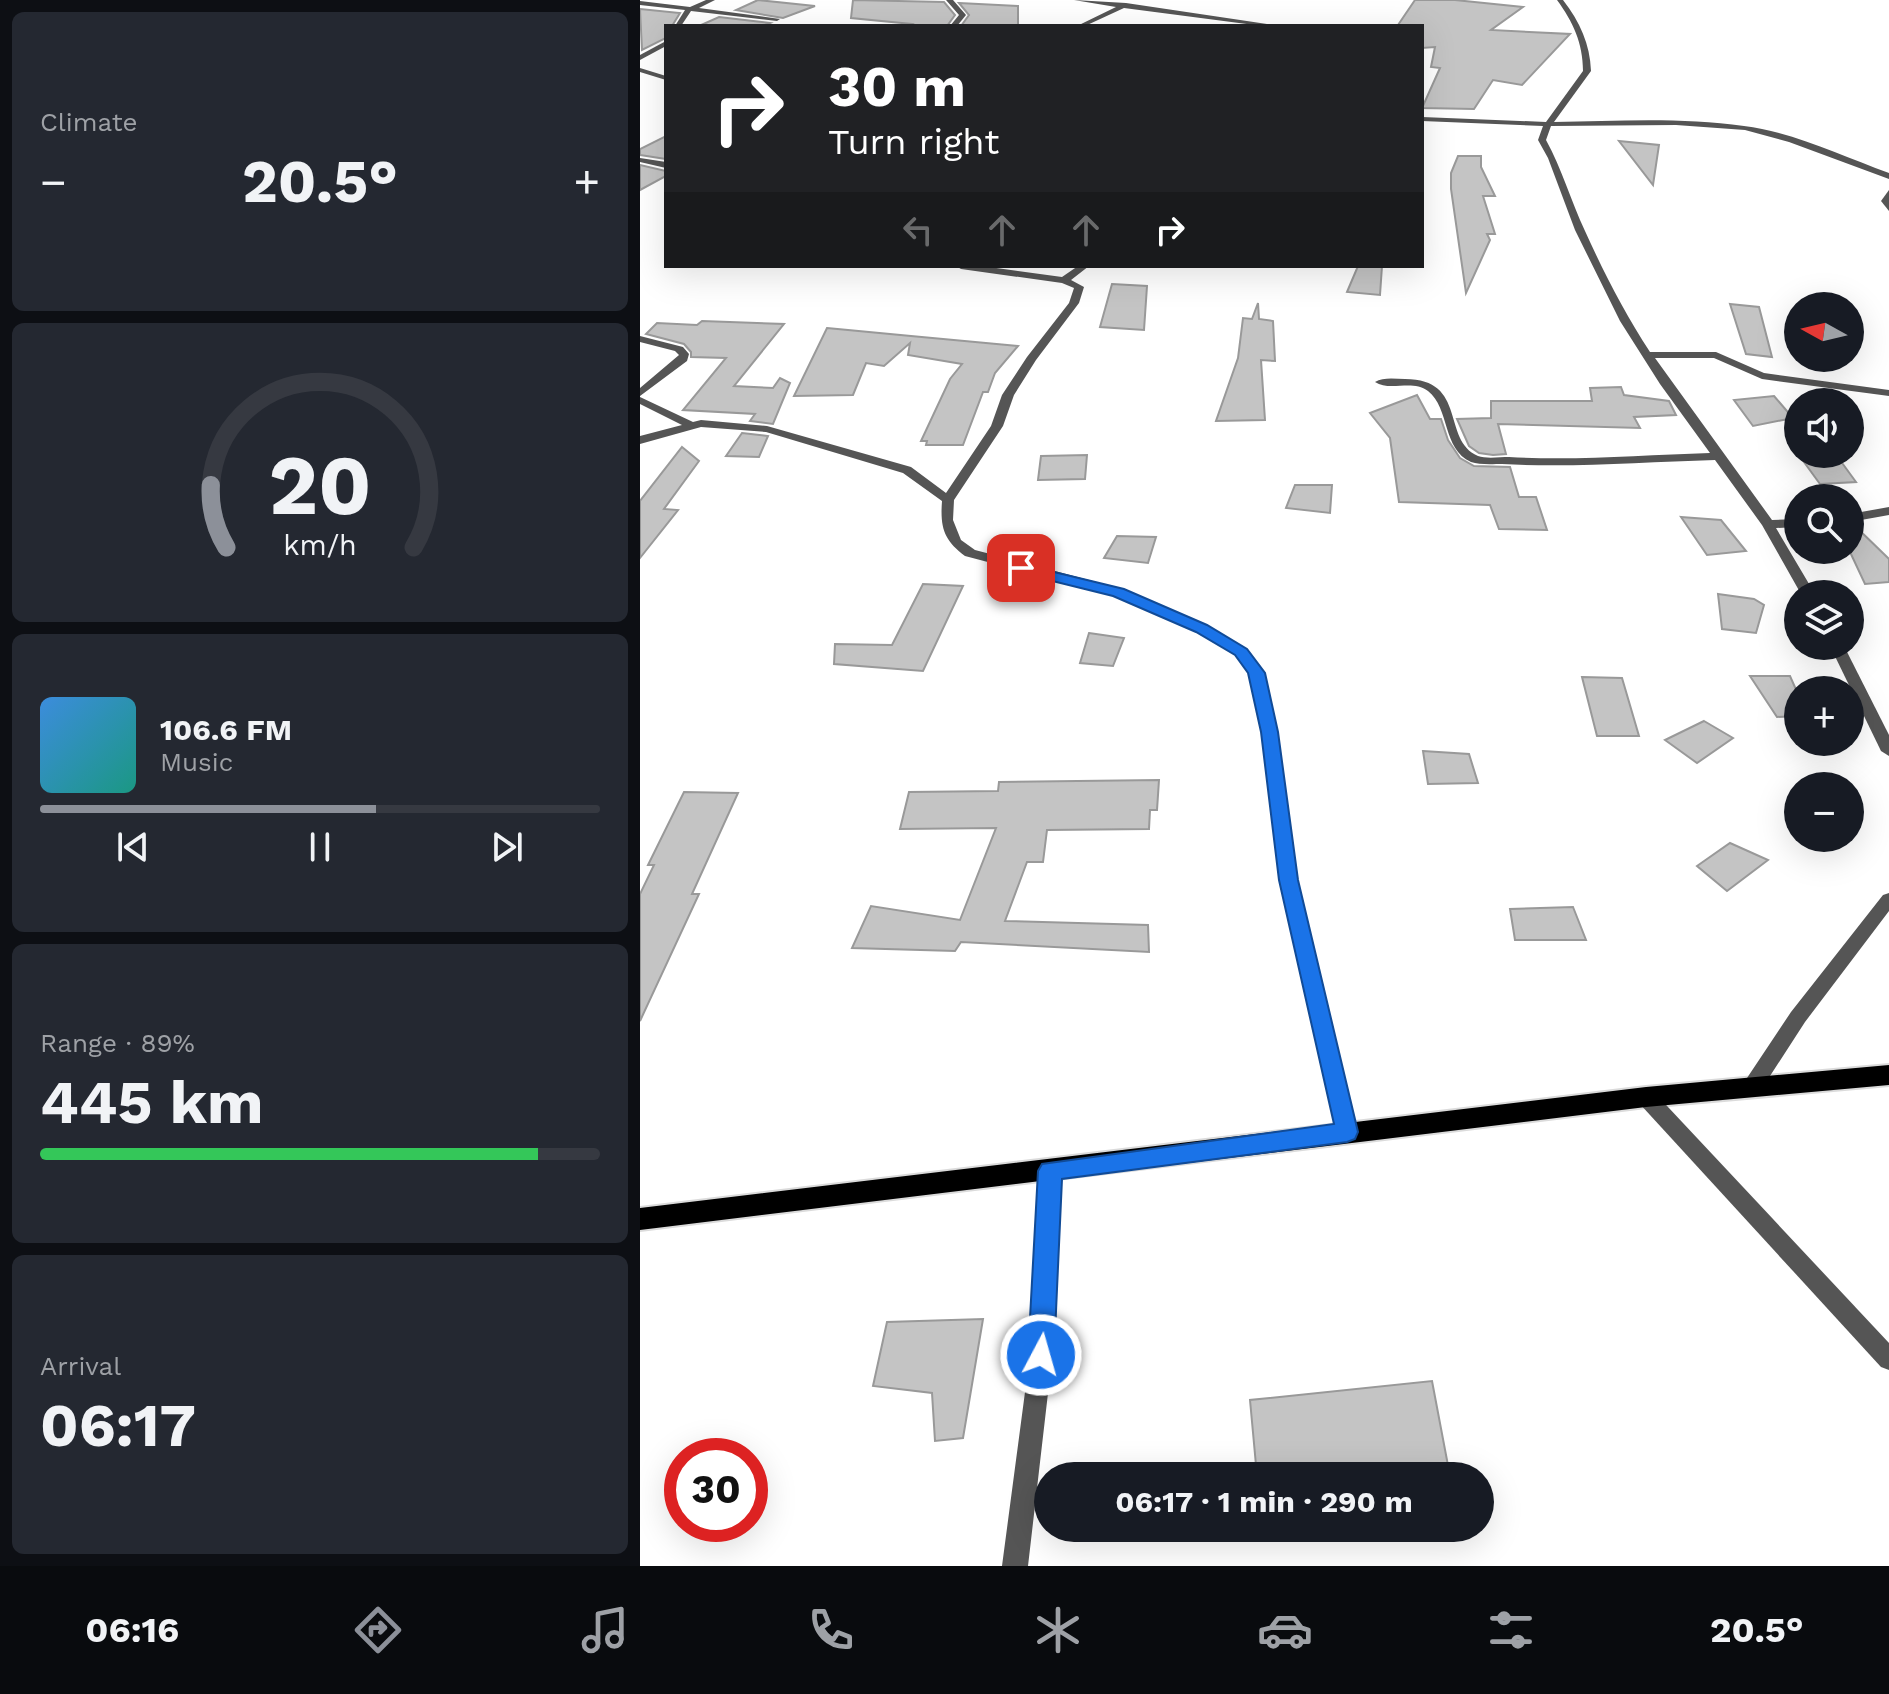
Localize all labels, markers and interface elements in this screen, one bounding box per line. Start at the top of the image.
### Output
text: 30 m [828,54,966,120]
icon: right [696,56,800,160]
text: Climate [40,107,138,137]
text: Turn right [828,121,999,163]
text: 20.5° [242,146,398,217]
text: − [40,156,67,208]
text: + [573,156,600,208]
icon: left [896,208,940,252]
icon: ahead [980,208,1024,252]
icon: ahead [1064,208,1108,252]
icon: right [1148,208,1192,252]
north arrow [1784,292,1864,372]
map controls [1784,292,1864,852]
button: sound [1784,388,1864,468]
text: 20 [268,437,372,534]
button: search [1784,484,1864,564]
text: km/h [283,528,357,562]
pin [987,534,1055,602]
icon: arrive [999,546,1043,590]
button: layers [1784,580,1864,660]
button: + [1784,676,1864,756]
text: 106.6 FM [160,712,292,747]
text: Music [160,747,233,777]
button: − [1784,772,1864,852]
icon: previous [111,825,155,869]
icon: pause [298,825,342,869]
icon: next [485,825,529,869]
text: Range · 89% [40,1028,195,1058]
text: 445 km [40,1067,263,1138]
position arrow [999,1313,1083,1397]
text: Arrival [40,1351,121,1381]
text: 06:17 [40,1390,196,1461]
speed limit sign: 30 [664,1438,768,1542]
text: 06:17 · 1 min · 290 m [1115,1484,1413,1519]
icon: directions [350,1602,406,1658]
icon: music [577,1602,633,1658]
icon: phone [803,1602,859,1658]
icon: climate [1030,1602,1086,1658]
icon: car [1257,1602,1313,1658]
icon: filters [1483,1602,1539,1658]
text: 06:16 [85,1609,179,1651]
text: 20.5° [1710,1609,1804,1651]

